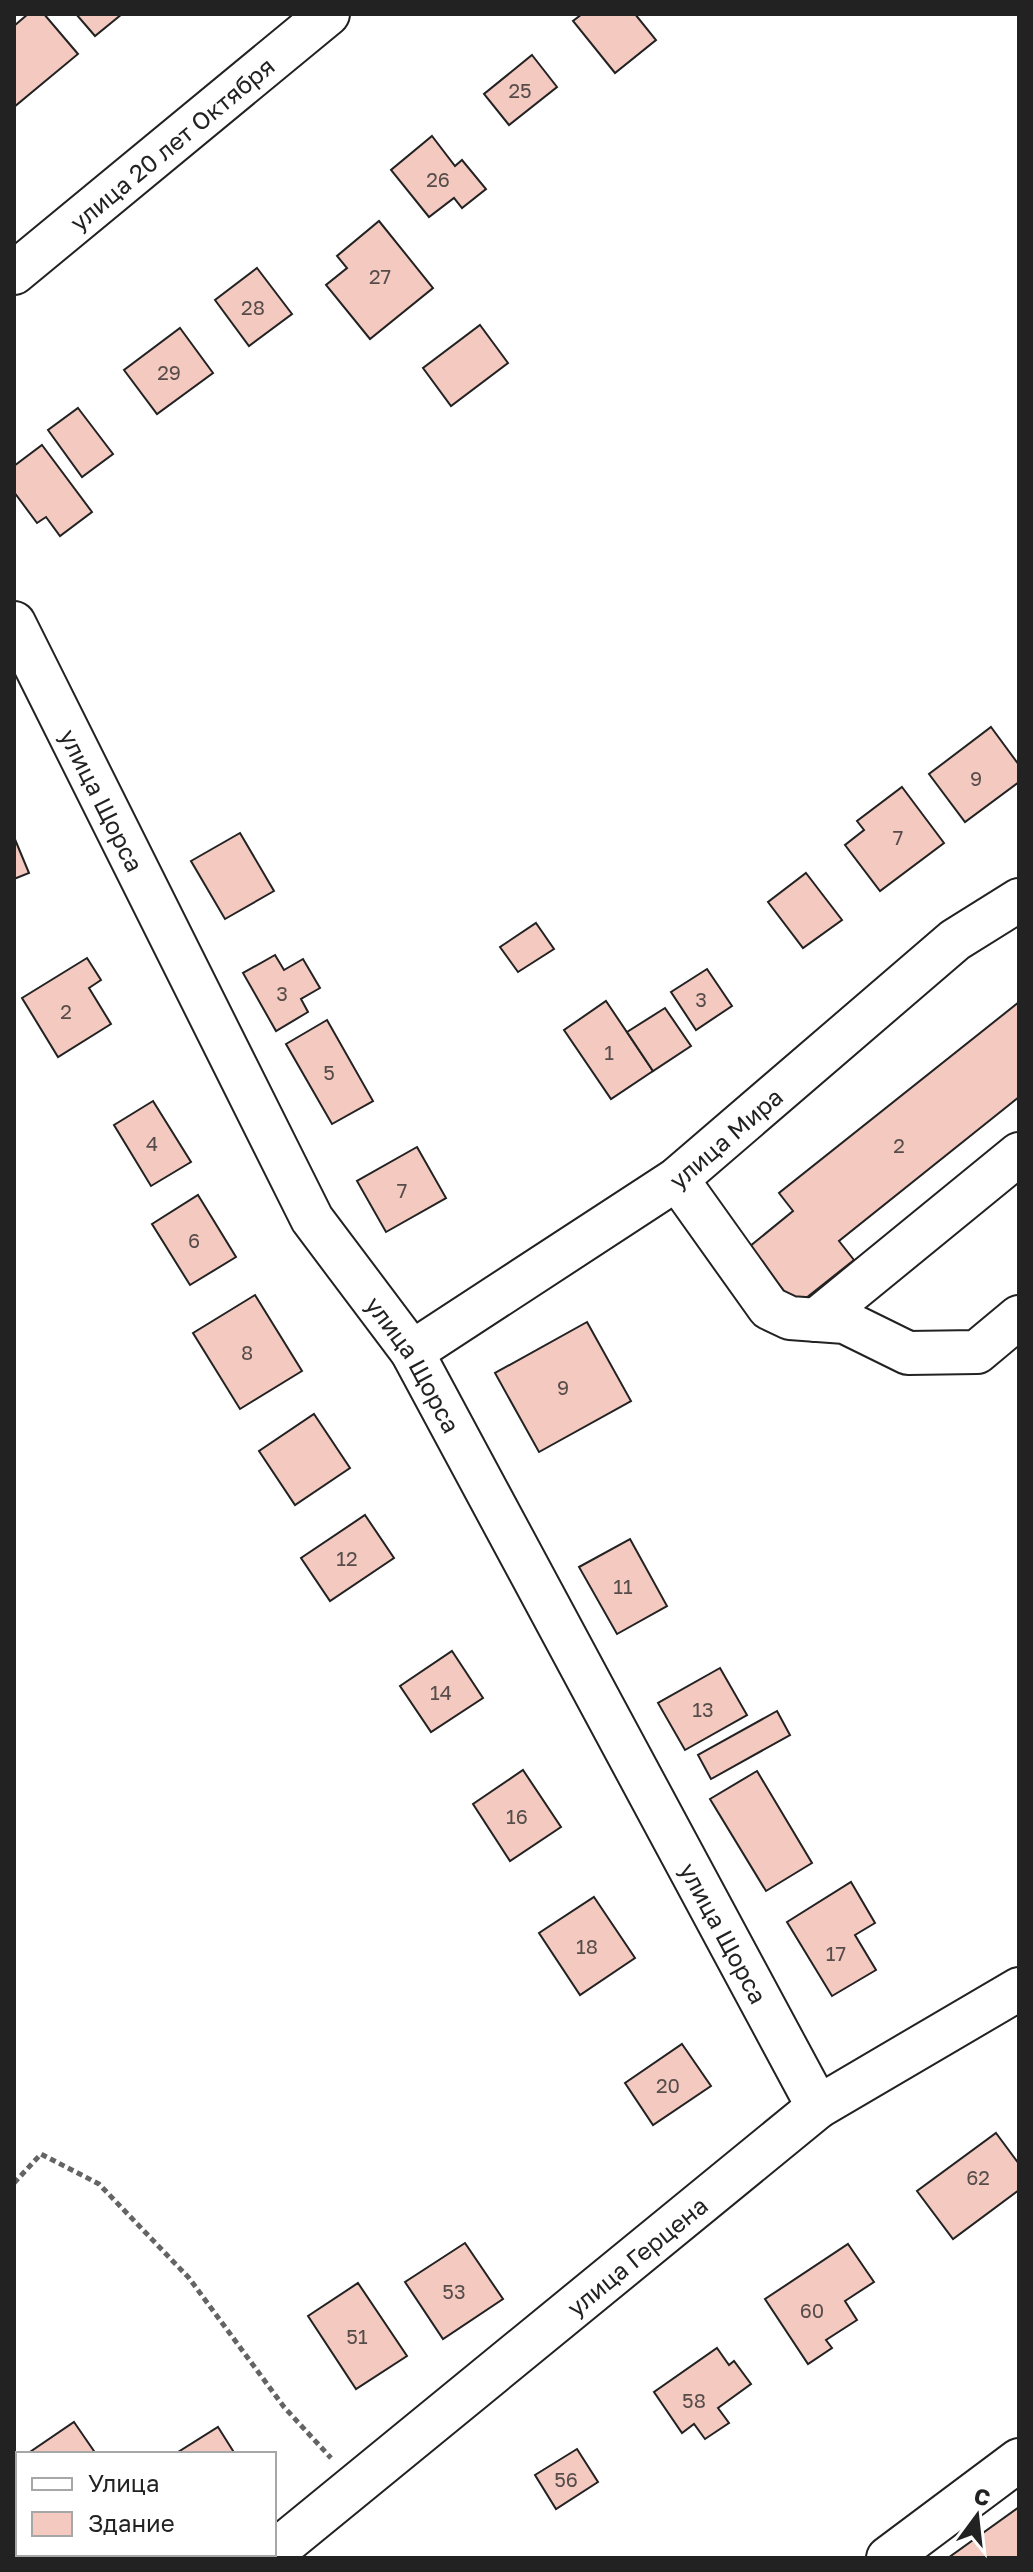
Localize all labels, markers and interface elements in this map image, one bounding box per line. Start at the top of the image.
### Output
street label: улица 20 лет Октября [63,50,279,236]
house number: 25 [508,78,532,102]
house number: 26 [426,167,450,191]
house number: 27 [369,264,391,288]
house number: 28 [241,295,265,319]
house number: 29 [157,360,181,384]
street label: улица Щорса [55,724,150,876]
house number: 9 [970,766,982,790]
house number: 7 [893,825,903,849]
house number: 3 [276,981,288,1005]
house number: 3 [695,987,707,1011]
house number: 2 [60,999,72,1023]
house number: 1 [604,1040,614,1064]
house number: 5 [323,1060,335,1084]
street label: улица Мира [663,1081,788,1194]
house number: 4 [146,1131,158,1155]
house number: 2 [893,1133,905,1157]
house number: 7 [397,1178,407,1202]
house number: 6 [188,1228,200,1252]
street label: улица Щорса [360,1290,467,1437]
house number: 8 [241,1340,253,1364]
house number: 9 [557,1375,569,1399]
house number: 12 [336,1546,358,1570]
house number: 11 [613,1574,633,1598]
house number: 14 [430,1680,452,1704]
house number: 13 [692,1697,714,1721]
house number: 16 [506,1804,528,1828]
street label: улица Щорса [675,1857,774,2008]
house number: 18 [576,1934,598,1958]
house number: 17 [826,1941,846,1965]
house number: 20 [656,2073,680,2097]
house number: 62 [966,2165,990,2189]
street label: улица Герцена [560,2190,713,2321]
house number: 53 [442,2279,466,2303]
house number: 60 [800,2298,824,2322]
house number: 51 [346,2324,368,2348]
house number: 58 [682,2388,706,2412]
legend [16,2452,276,2556]
house number: 56 [554,2467,578,2491]
text: Улица [88,2468,160,2497]
north arrow [937,2476,1017,2556]
text: С [971,2481,993,2511]
text: Здание [88,2508,175,2537]

